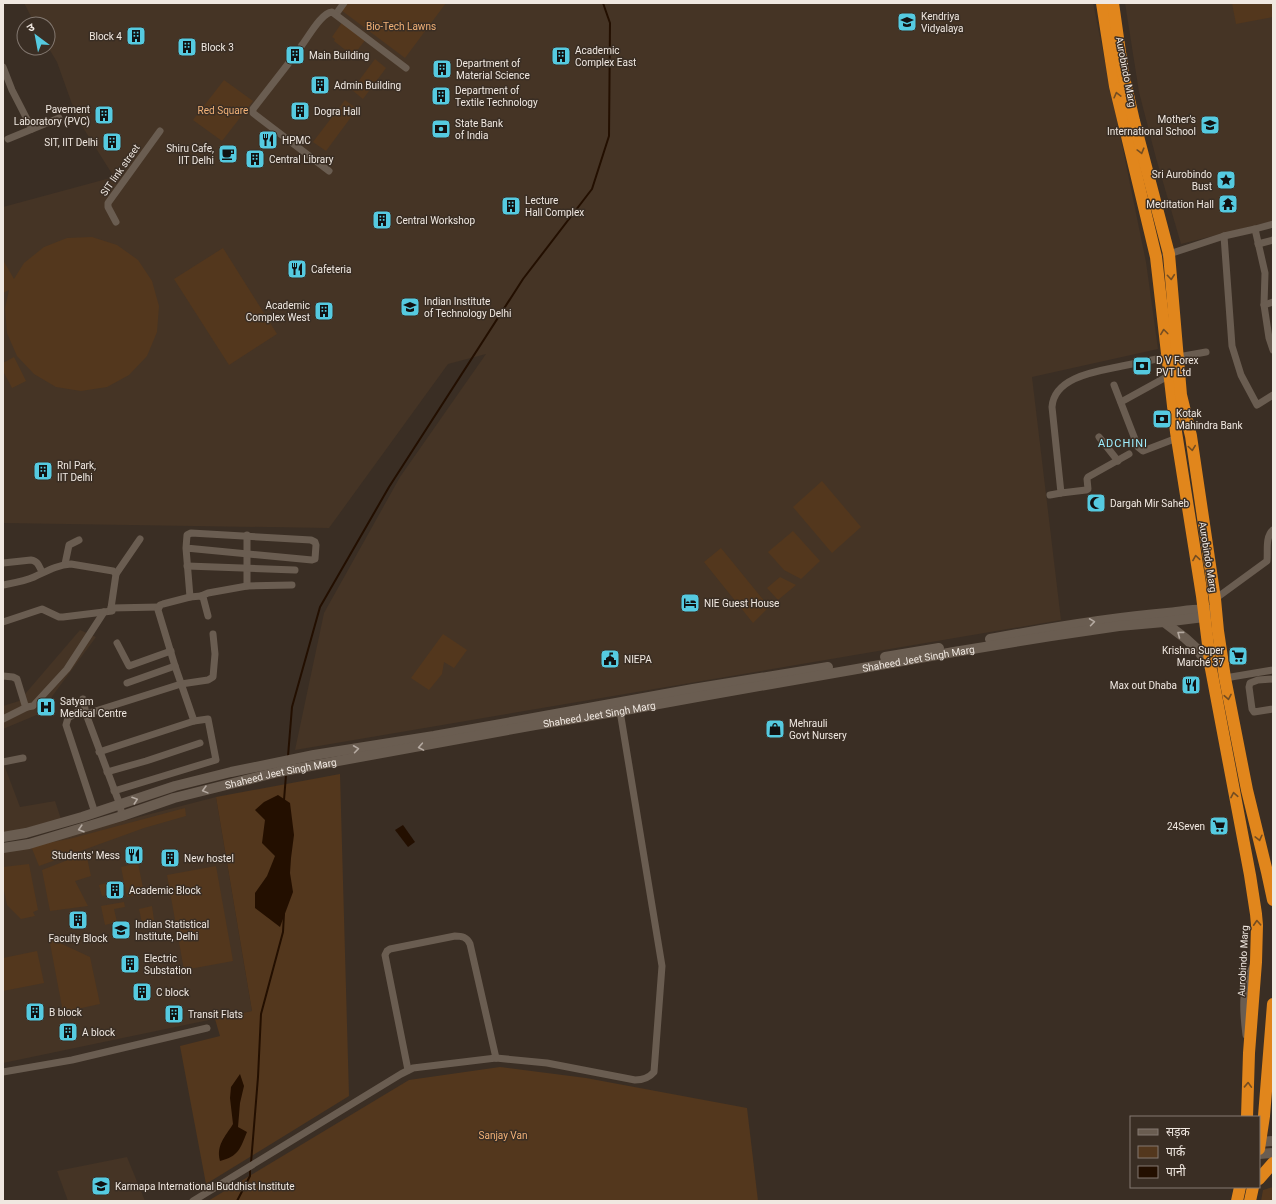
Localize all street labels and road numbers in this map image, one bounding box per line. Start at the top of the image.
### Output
street label: Aurobindo Marg [1114,36,1138,108]
street label: SIT link street [98,142,142,198]
street label: Aurobindo Marg [1197,521,1219,593]
street label: Shaheed Jeet Singh Marg [861,643,975,673]
street label: Shaheed Jeet Singh Marg [542,699,656,729]
street label: Shaheed Jeet Singh Marg [224,756,337,791]
street label: Aurobindo Marg [1236,925,1250,997]

